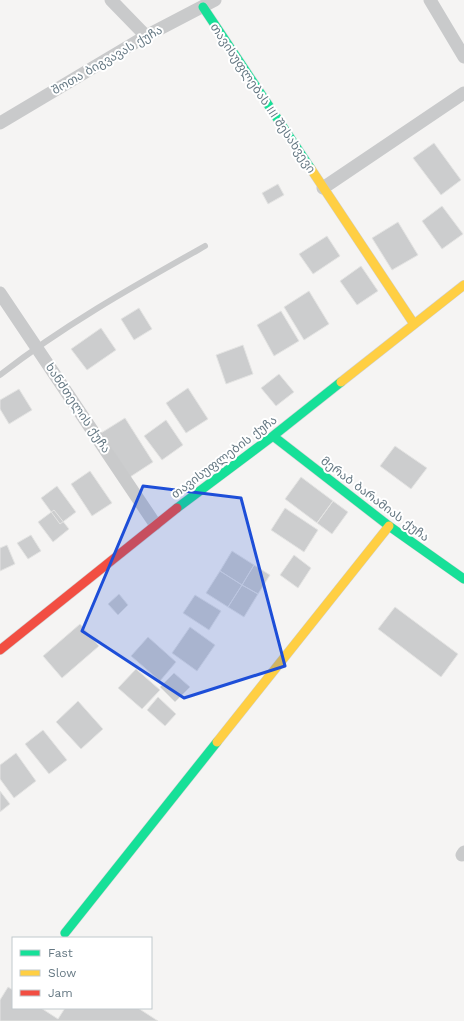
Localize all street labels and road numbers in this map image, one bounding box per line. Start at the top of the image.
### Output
street label: თავისუფლებას III შესახვევი [207,20,319,176]
street label: შოთა ბიგვავას ქუჩა [49,23,165,97]
street label: ხანძთელის ქუჩა [42,360,113,456]
street label: თავისუფლების ქუჩა [168,413,280,502]
street label: მერაბ ბარამიას ქუჩა [318,454,432,544]

